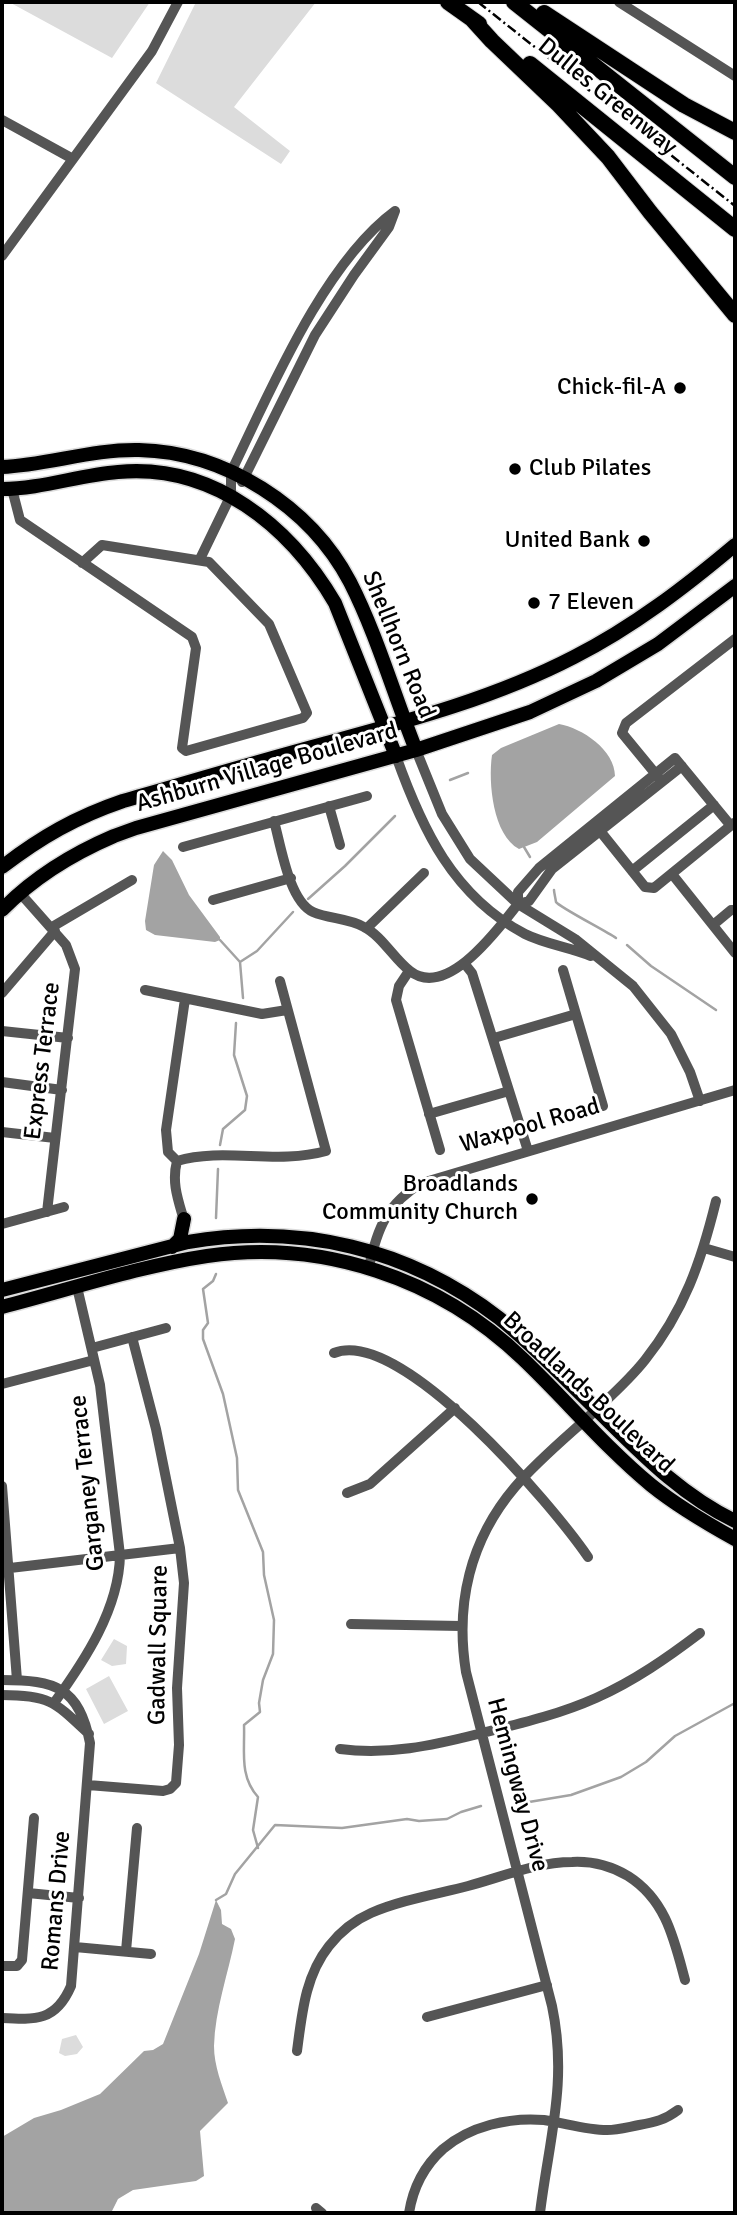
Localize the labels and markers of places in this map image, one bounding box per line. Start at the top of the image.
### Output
place label: Chick-fil-A [557,374,666,402]
marker: Chick-fil-A [672,380,688,396]
place label: Club Pilates [529,455,651,483]
marker: Club Pilates [507,461,523,477]
place label: United Bank [504,527,630,555]
marker: United Bank [636,533,652,549]
place label: 7 Eleven [548,589,634,617]
marker: 7 Eleven [526,595,542,611]
place label: Broadlands Community Church [322,1171,518,1227]
marker: Broadlands Community Church [524,1191,540,1207]

